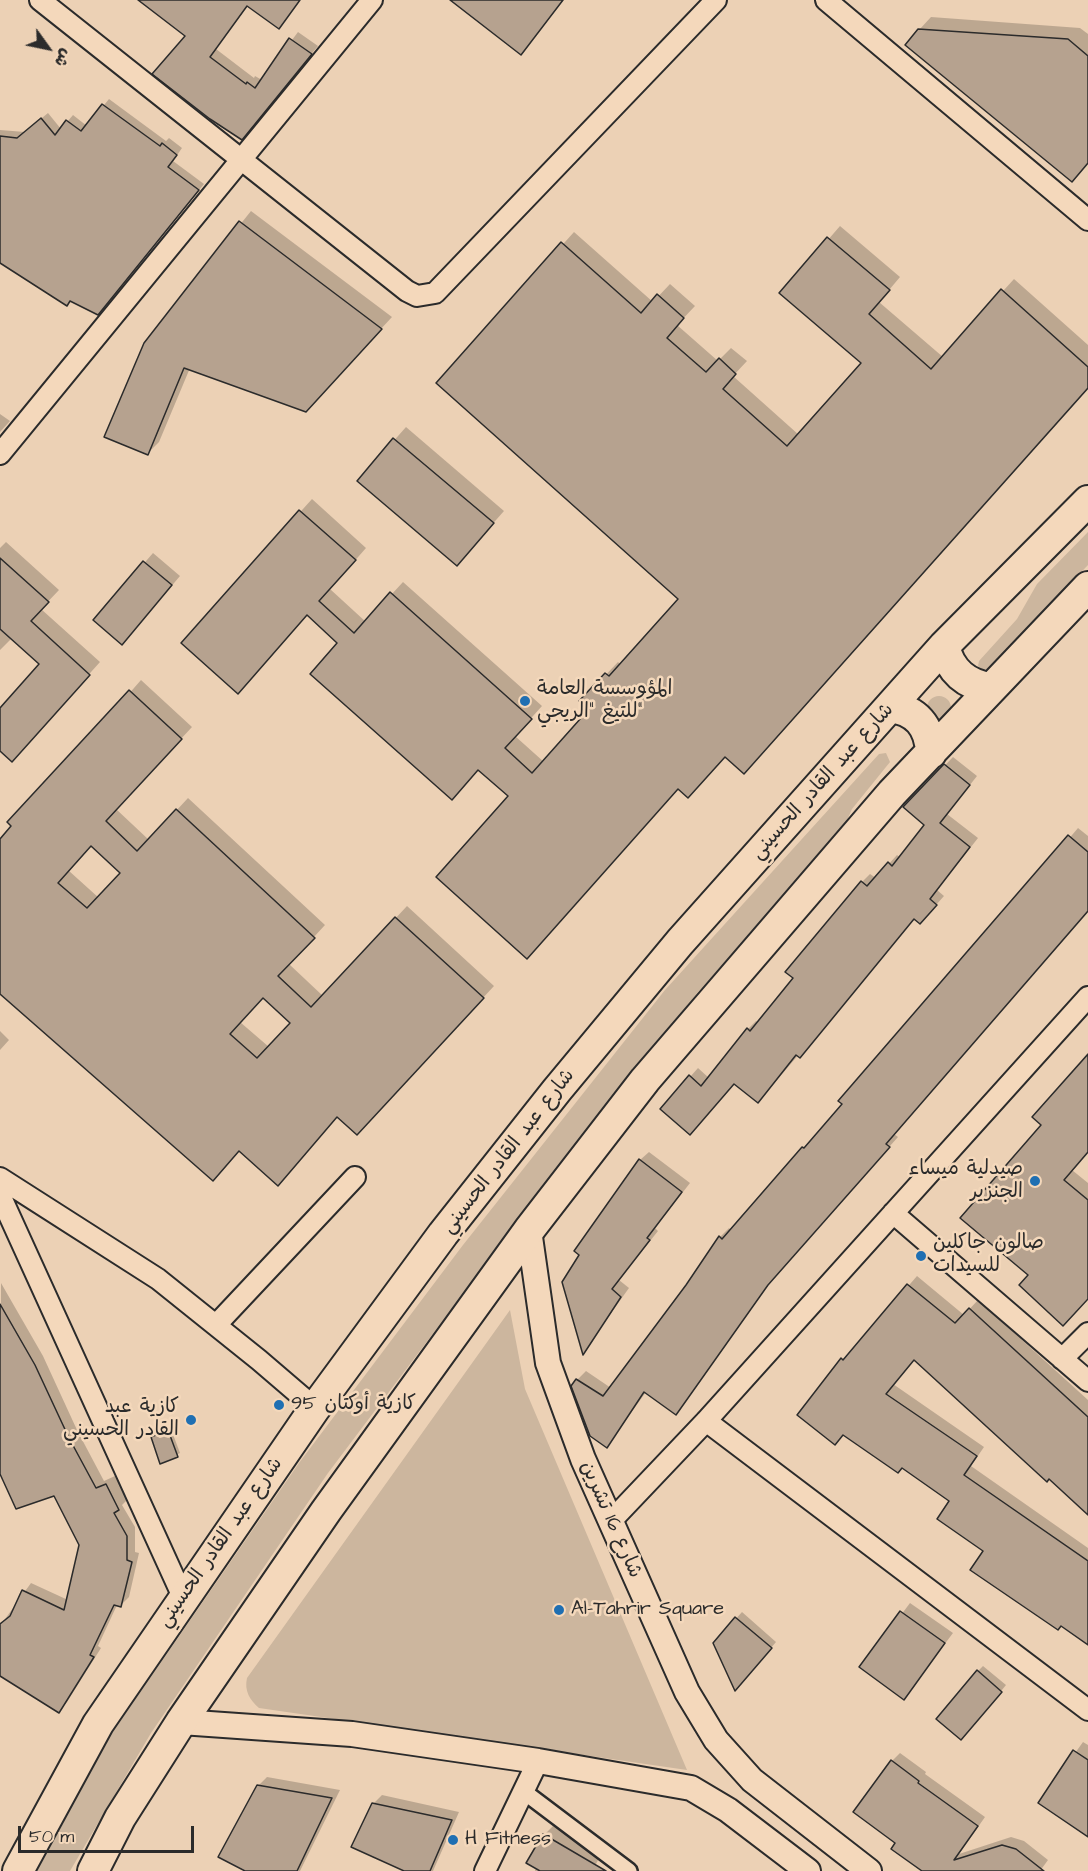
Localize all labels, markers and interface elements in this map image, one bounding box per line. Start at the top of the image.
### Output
north arrow [18,18,78,78]
text: ش [49,44,77,71]
place label: المؤوسسة العامة للتيغ "الريجي" [537,678,672,725]
marker: المؤوسسة العامة للتيغ "الريجي" [518,694,532,708]
street label: شارع عبد القادر الحسيني [746,699,900,865]
street label: شارع عبد القادر الحسيني [437,1065,581,1239]
place label: صيدلية ميساء الجنزير [909,1158,1023,1205]
marker: صيدلية ميساء الجنزير [1028,1174,1042,1188]
place label: صالون جاكلين للسيدات [933,1232,1044,1279]
marker: صالون جاكلين للسيدات [914,1249,928,1263]
place label: كازية أوكتان 95 [291,1393,416,1417]
place label: كازية عبد القادر الحسيني [63,1396,179,1443]
marker: كازية أوكتان 95 [272,1398,286,1412]
marker: كازية عبد القادر الحسيني [184,1413,198,1427]
street label: شارع عبد القادر الحسيني [153,1453,289,1633]
street label: شارع 16 تشرين [574,1458,646,1582]
place label: Al-Tahrir Square [571,1598,724,1622]
marker: Al-Tahrir Square [552,1603,566,1617]
scale bar [21,1814,196,1852]
text: 50 m [29,1824,74,1849]
place label: H Fitness [465,1828,551,1852]
marker: H Fitness [446,1833,460,1847]

